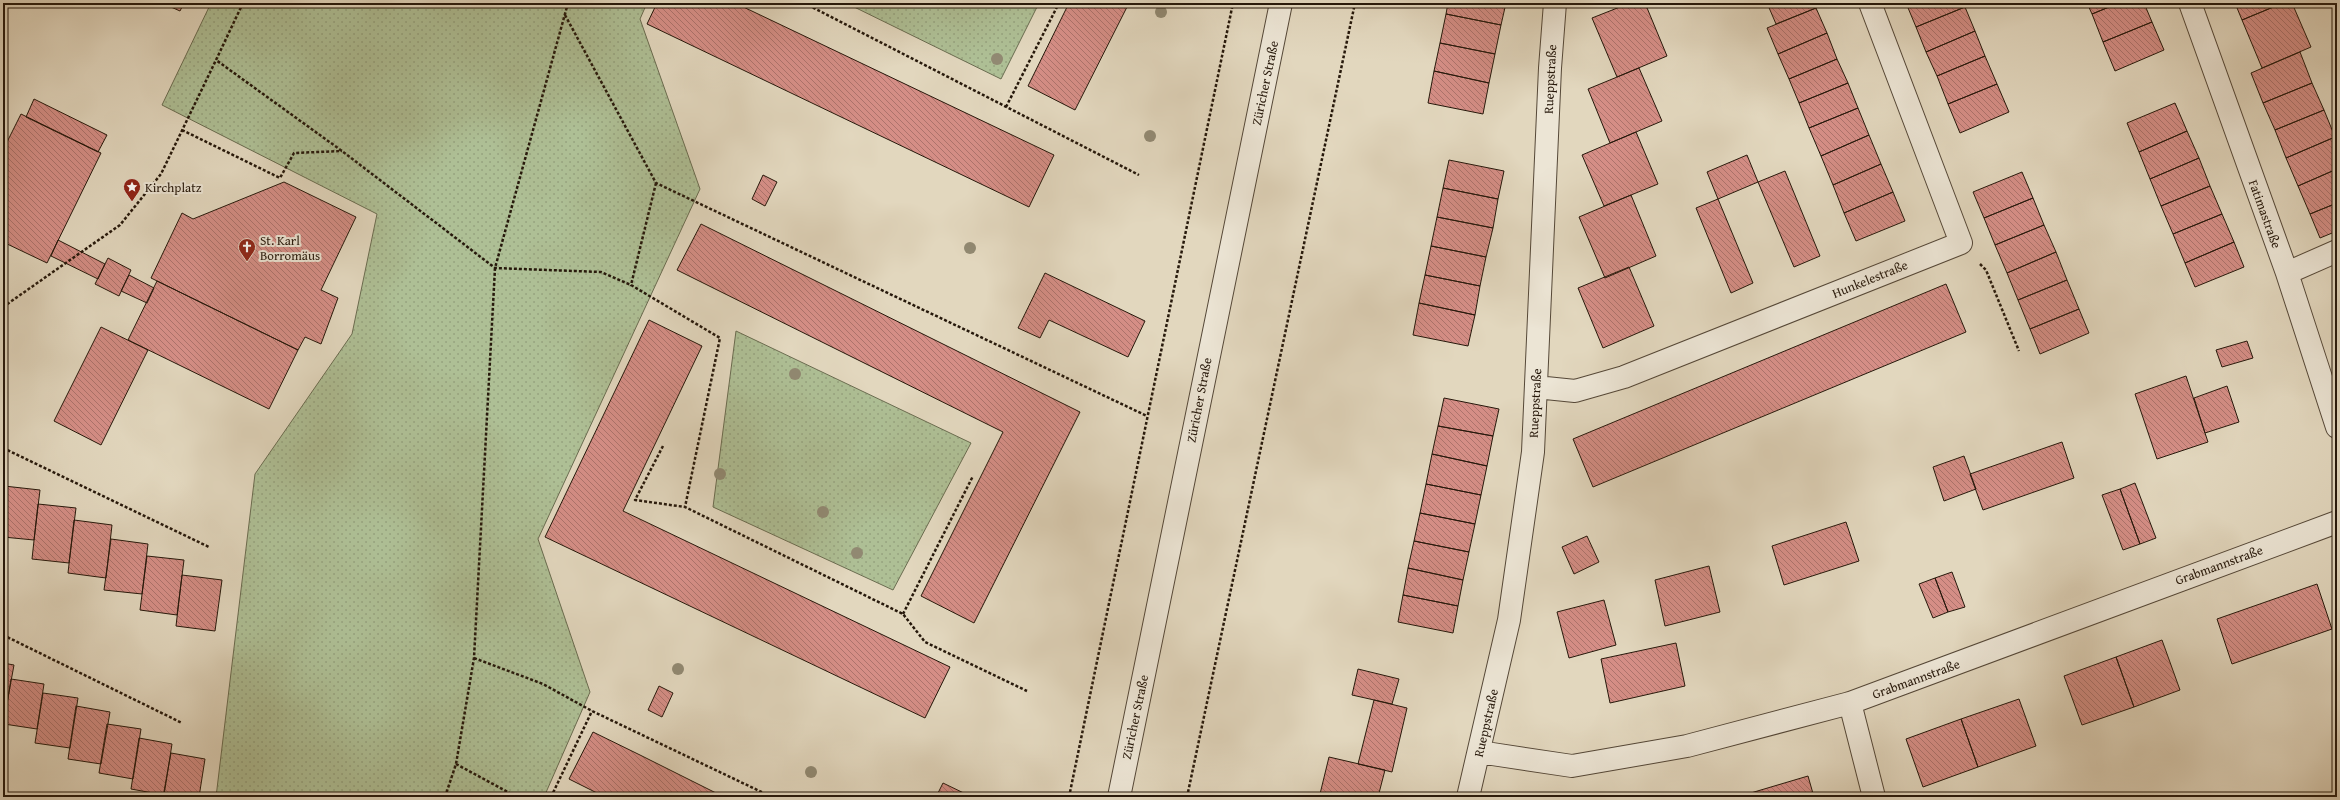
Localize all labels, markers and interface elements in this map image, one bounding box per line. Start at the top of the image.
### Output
street label: Züricher Straße [1247,39,1283,127]
street label: Rueppstraße [1539,44,1561,114]
place icon: Kirchplatz [122,177,142,202]
street label: Fatimastraße [2244,177,2286,251]
place label: Kirchplatz [145,178,202,197]
place label: St. Karl Borromäus [260,231,320,265]
church icon: St. Karl Borromäus [237,237,257,262]
street label: Hunkelestraße [1829,255,1911,303]
street label: Züricher Straße [1181,356,1217,444]
street label: Rueppstraße [1524,368,1546,438]
street label: Grabmannstraße [2173,540,2265,590]
street label: Grabmannstraße [1870,654,1962,704]
street label: Züricher Straße [1117,673,1153,761]
street label: Rueppstraße [1469,687,1503,759]

